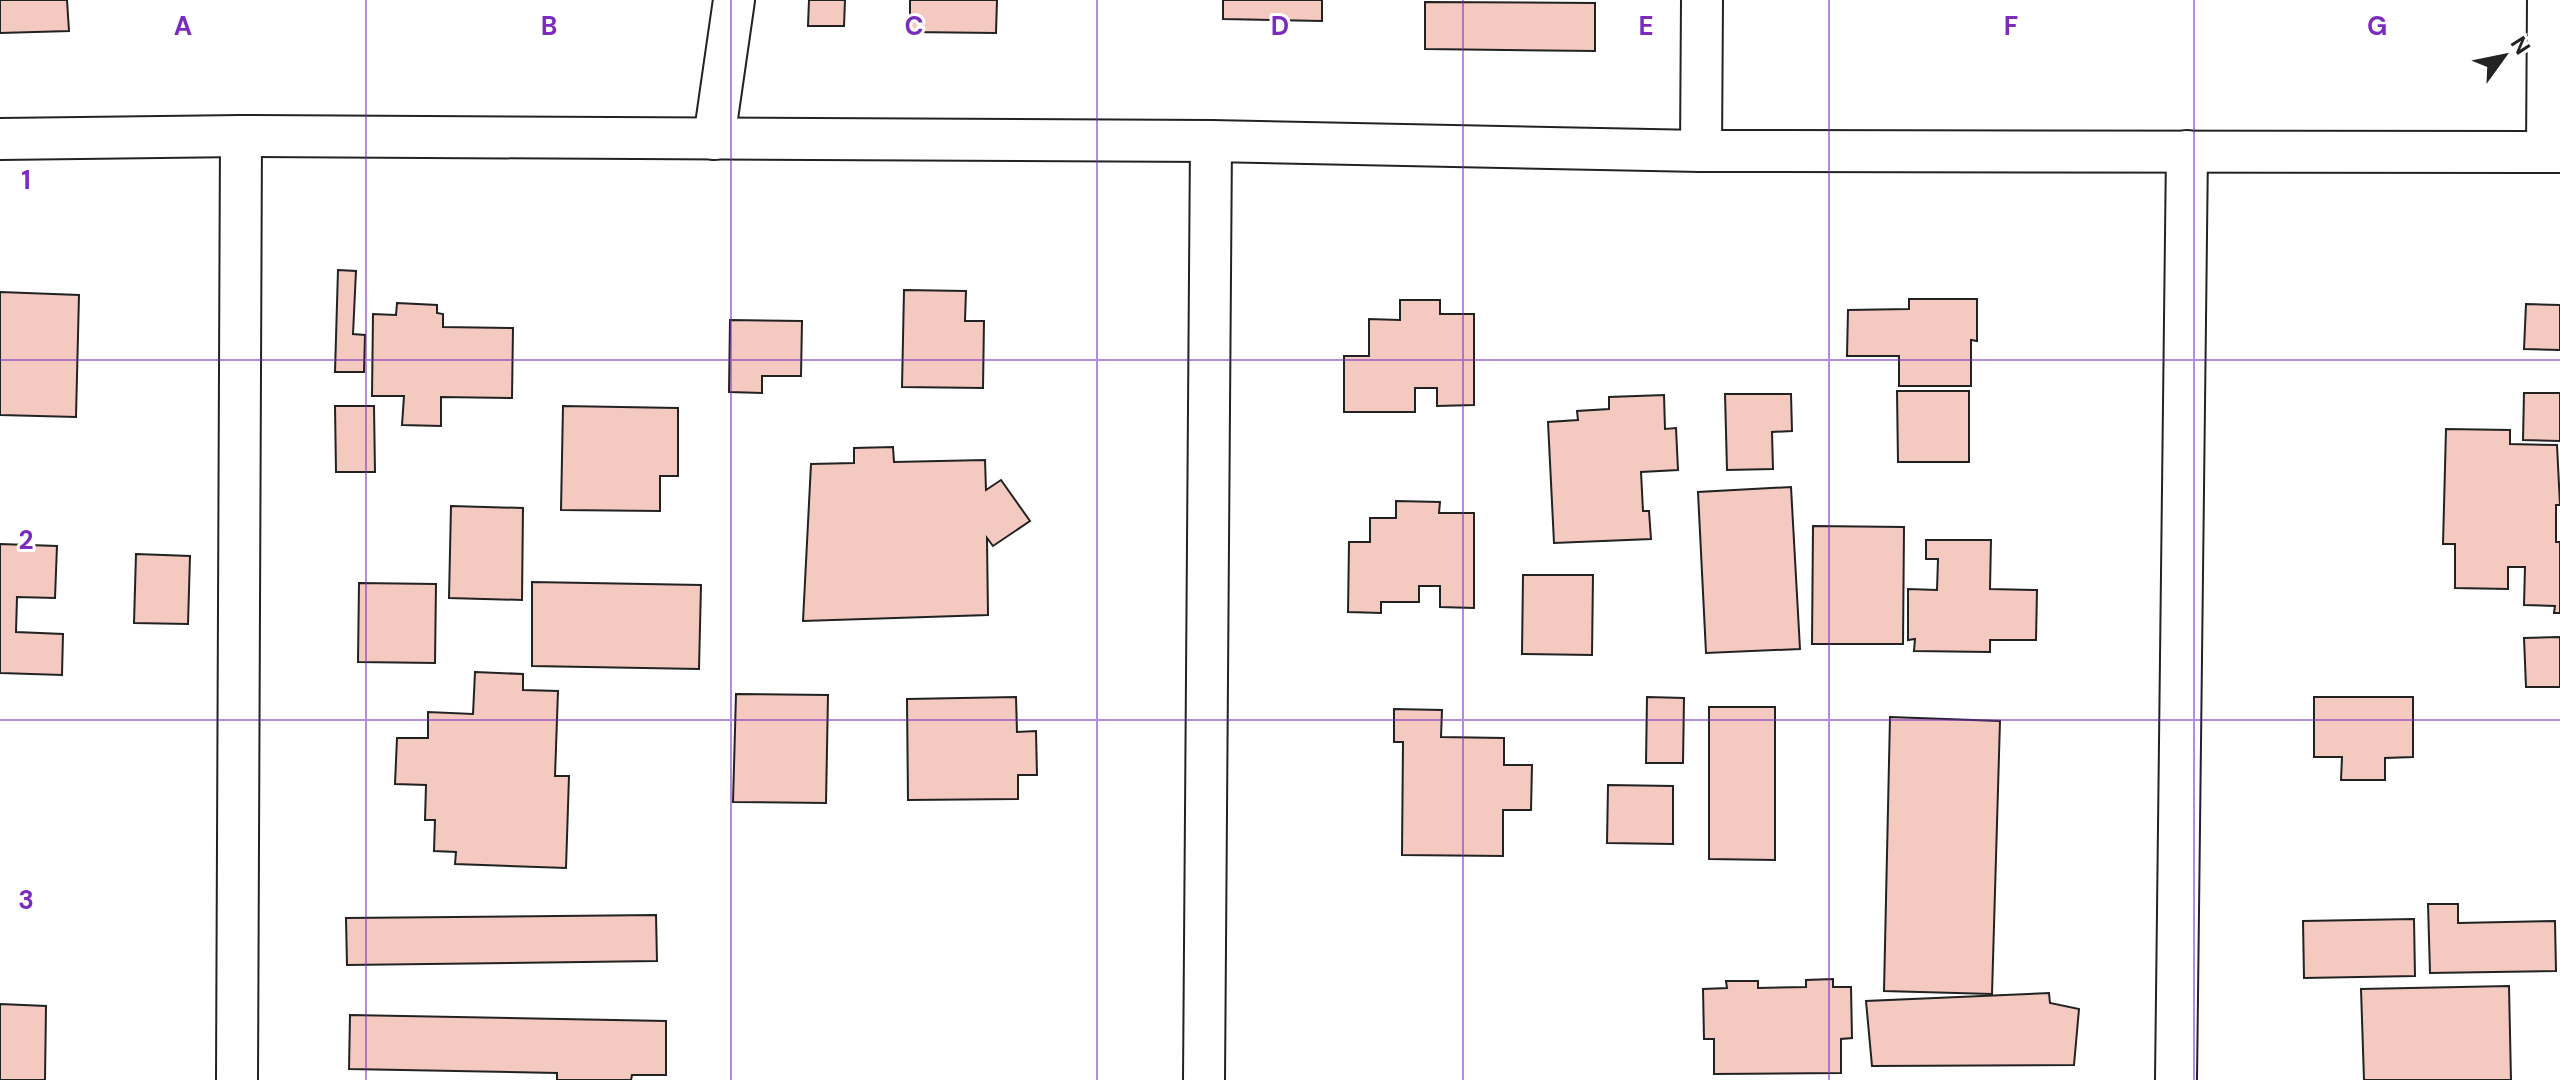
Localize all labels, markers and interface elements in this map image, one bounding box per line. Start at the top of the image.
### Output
text: A [174,9,192,43]
text: B [541,9,557,43]
text: C [904,9,924,43]
text: D [1271,9,1289,43]
text: E [1638,9,1654,43]
text: F [2004,9,2018,43]
text: G [2367,9,2387,43]
north arrow [2464,16,2544,96]
text: N [2504,31,2537,60]
text: 1 [21,163,31,197]
text: 2 [18,523,34,557]
text: 3 [18,883,34,917]

